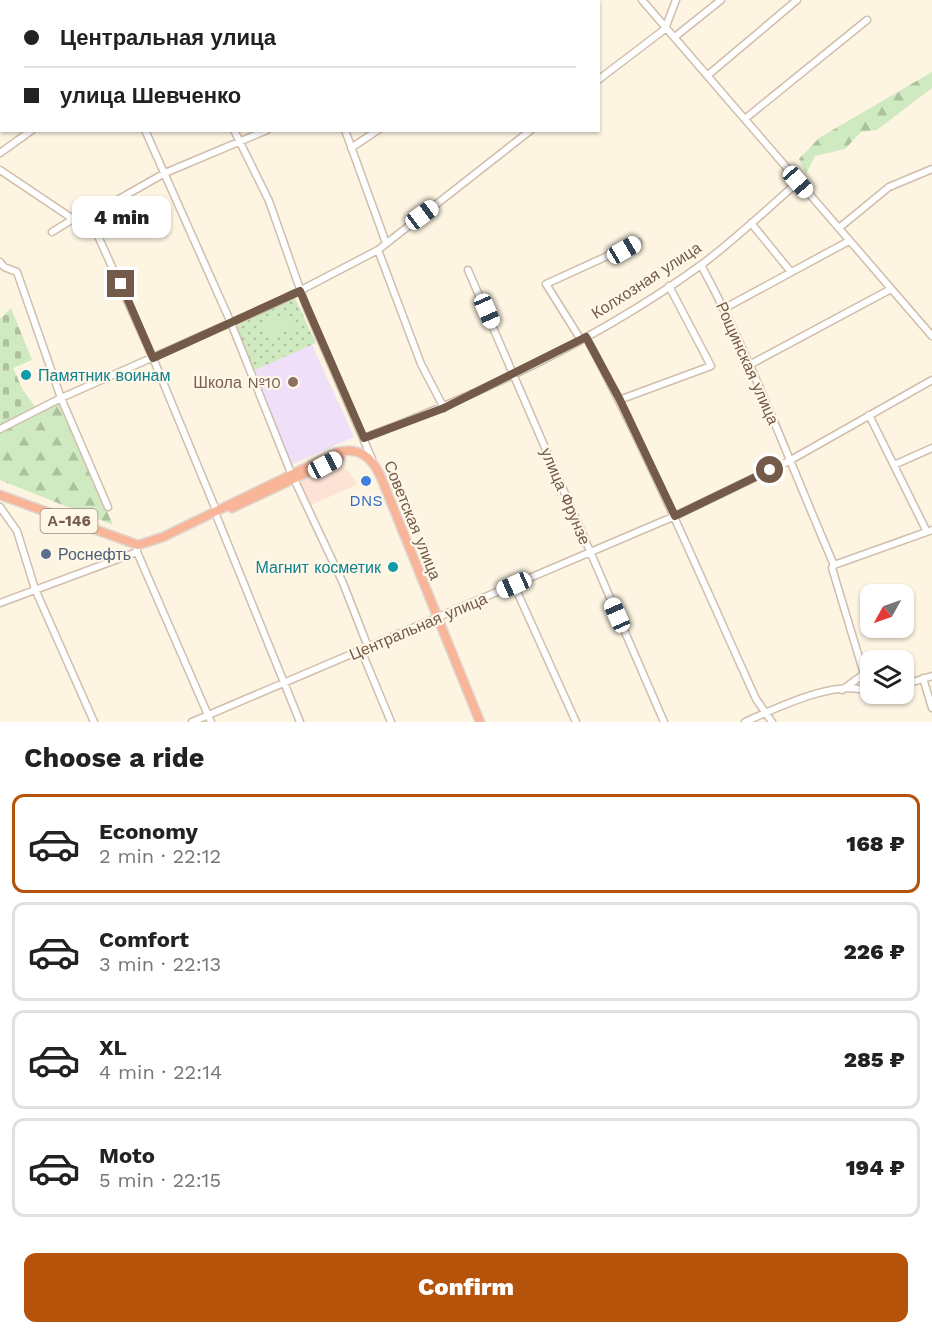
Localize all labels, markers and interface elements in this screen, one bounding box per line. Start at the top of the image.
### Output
text: Центральная улица [60,25,276,50]
text: улица Шевченко [60,83,241,108]
car [779,163,817,201]
callout: 4 min [72,197,170,239]
car [402,197,442,233]
text: 4 min [94,205,149,229]
car [604,233,644,267]
street label: Колхозная улица [588,238,705,323]
route end [107,270,134,297]
car [471,291,503,331]
street label: Рощинская улица [712,299,783,428]
place label: Памятник воинам [38,366,171,385]
marker: Памятник воинам [19,368,33,382]
place label: Школа №10 [193,373,281,392]
marker: Школа №10 [286,375,300,389]
street label: улица Фрунзе [537,445,594,548]
car [305,449,345,481]
route start [756,456,783,483]
street label: Советская улица [380,458,445,583]
marker: DNS [359,474,373,488]
place label: DNS [349,491,383,510]
road number: А-146 [40,509,98,533]
place label: Роснефть [58,545,131,564]
marker: Роснефть [39,547,53,561]
place label: Магнит косметик [255,558,382,577]
marker: Магнит косметик [386,560,400,574]
car [494,569,534,601]
north arrow [860,584,914,638]
map controls [860,584,914,704]
street label: Центральная улица [346,589,490,664]
car [601,595,633,635]
button: layers [860,650,914,704]
text: Choose a ride [24,742,204,774]
icon: car [27,817,81,871]
text: Economy [99,819,198,844]
text: 168 ₽ [846,831,905,856]
text: 2 min · 22:12 [99,844,221,868]
icon: car [27,925,81,979]
text: Comfort [99,927,189,952]
text: 226 ₽ [844,939,905,964]
text: 3 min · 22:13 [99,952,221,976]
icon: car [27,1033,81,1087]
text: XL [99,1035,127,1060]
text: 285 ₽ [844,1047,905,1072]
text: 4 min · 22:14 [99,1060,222,1084]
icon: car [27,1141,81,1195]
text: Moto [99,1143,155,1168]
text: 194 ₽ [846,1155,905,1180]
text: 5 min · 22:15 [99,1168,221,1192]
button: Confirm [24,1253,908,1322]

